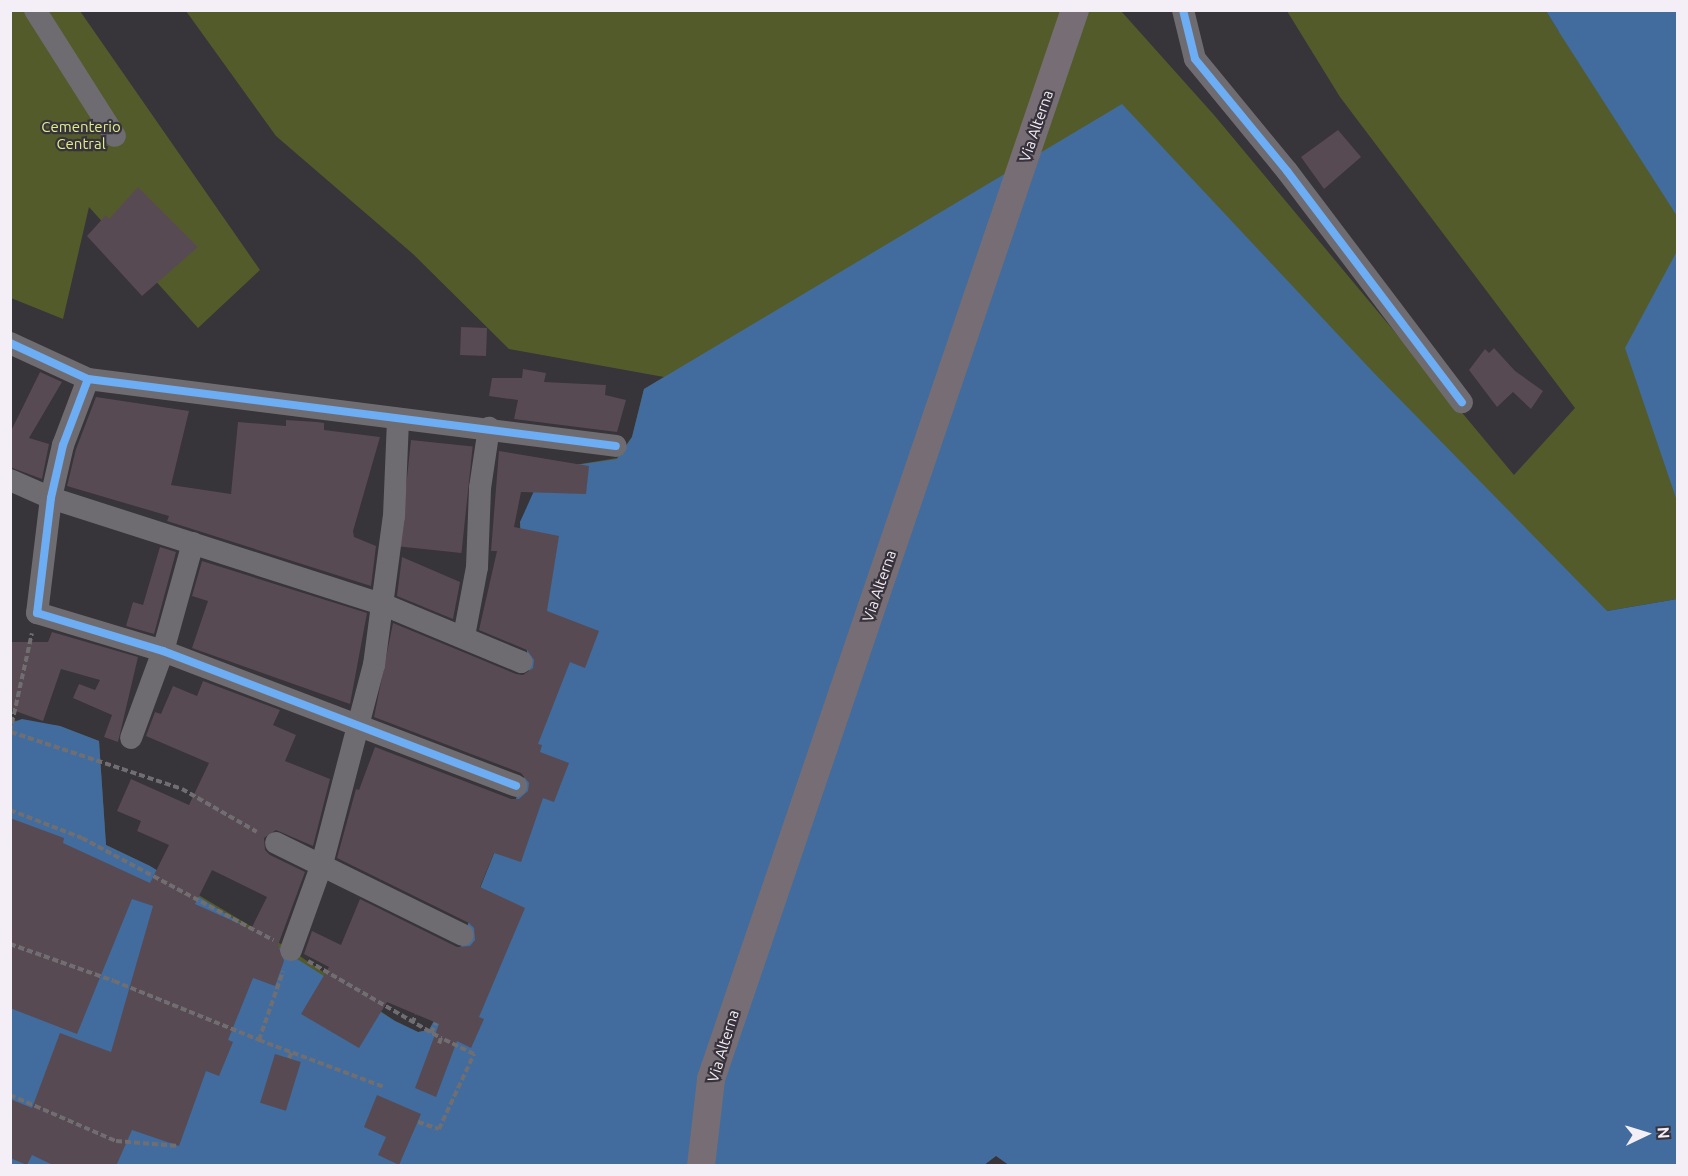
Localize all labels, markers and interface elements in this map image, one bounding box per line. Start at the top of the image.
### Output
street label: Via Alterna [1015,88,1057,164]
park label: Cementerio Central [41,117,121,152]
street label: Via Alterna [858,548,900,624]
street label: Via Alterna [703,1008,743,1084]
north arrow [1616,1104,1676,1164]
text: N [1655,1126,1673,1139]

